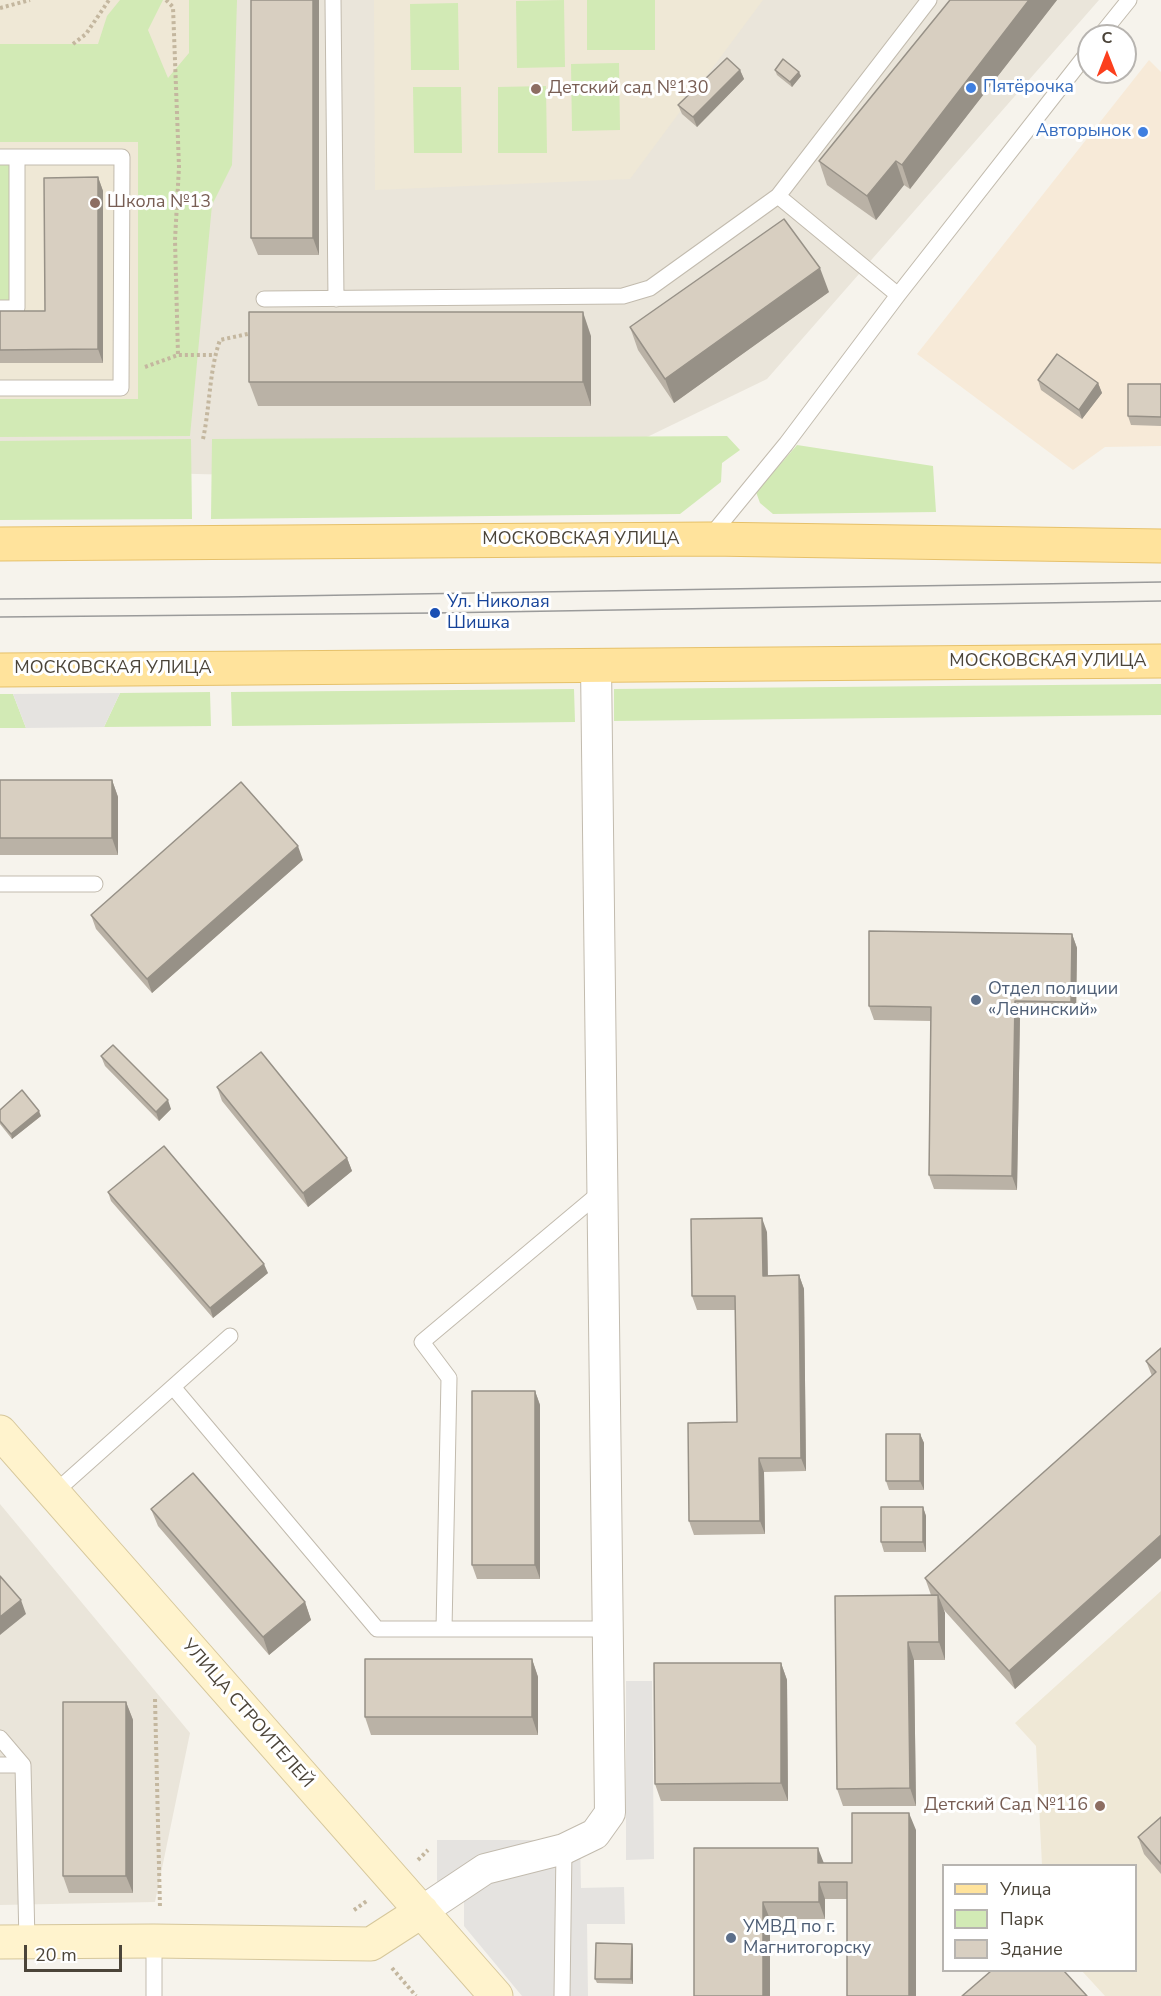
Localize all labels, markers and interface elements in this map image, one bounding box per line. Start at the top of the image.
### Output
north arrow [1077,24,1137,84]
text: С [1102,27,1112,49]
place label: Пятёрочка [983,77,1074,99]
place label: Детский сад №130 [548,78,709,100]
marker: Пятёрочка [964,81,978,95]
marker: Детский сад №130 [529,82,543,96]
place label: Авторынок [1036,121,1131,143]
marker: Авторынок [1136,125,1150,139]
place label: Школа №13 [107,192,211,214]
marker: Школа №13 [88,196,102,210]
street label: МОСКОВСКАЯ УЛИЦА [482,529,680,551]
place label: Ул. Николая Шишка [447,592,550,634]
marker: Ул. Николая Шишка [428,606,442,620]
street label: МОСКОВСКАЯ УЛИЦА [949,651,1147,673]
street label: МОСКОВСКАЯ УЛИЦА [14,658,212,680]
place label: Отдел полиции «Ленинский» [988,979,1118,1022]
marker: Отдел полиции «Ленинский» [969,993,983,1007]
street label: УЛИЦА СТРОИТЕЛЕЙ [177,1635,317,1793]
place label: Детский Сад №116 [924,1795,1088,1817]
marker: Детский Сад №116 [1093,1799,1107,1813]
legend [942,1864,1137,1972]
text: Улица [1000,1877,1051,1901]
text: Парк [1000,1907,1043,1931]
place label: УМВД по г. Магнитогорску [743,1917,871,1960]
marker: УМВД по г. Магнитогорску [724,1931,738,1945]
scale bar [27,1933,124,1971]
text: Здание [1000,1937,1063,1961]
text: 20 m [35,1943,77,1967]

